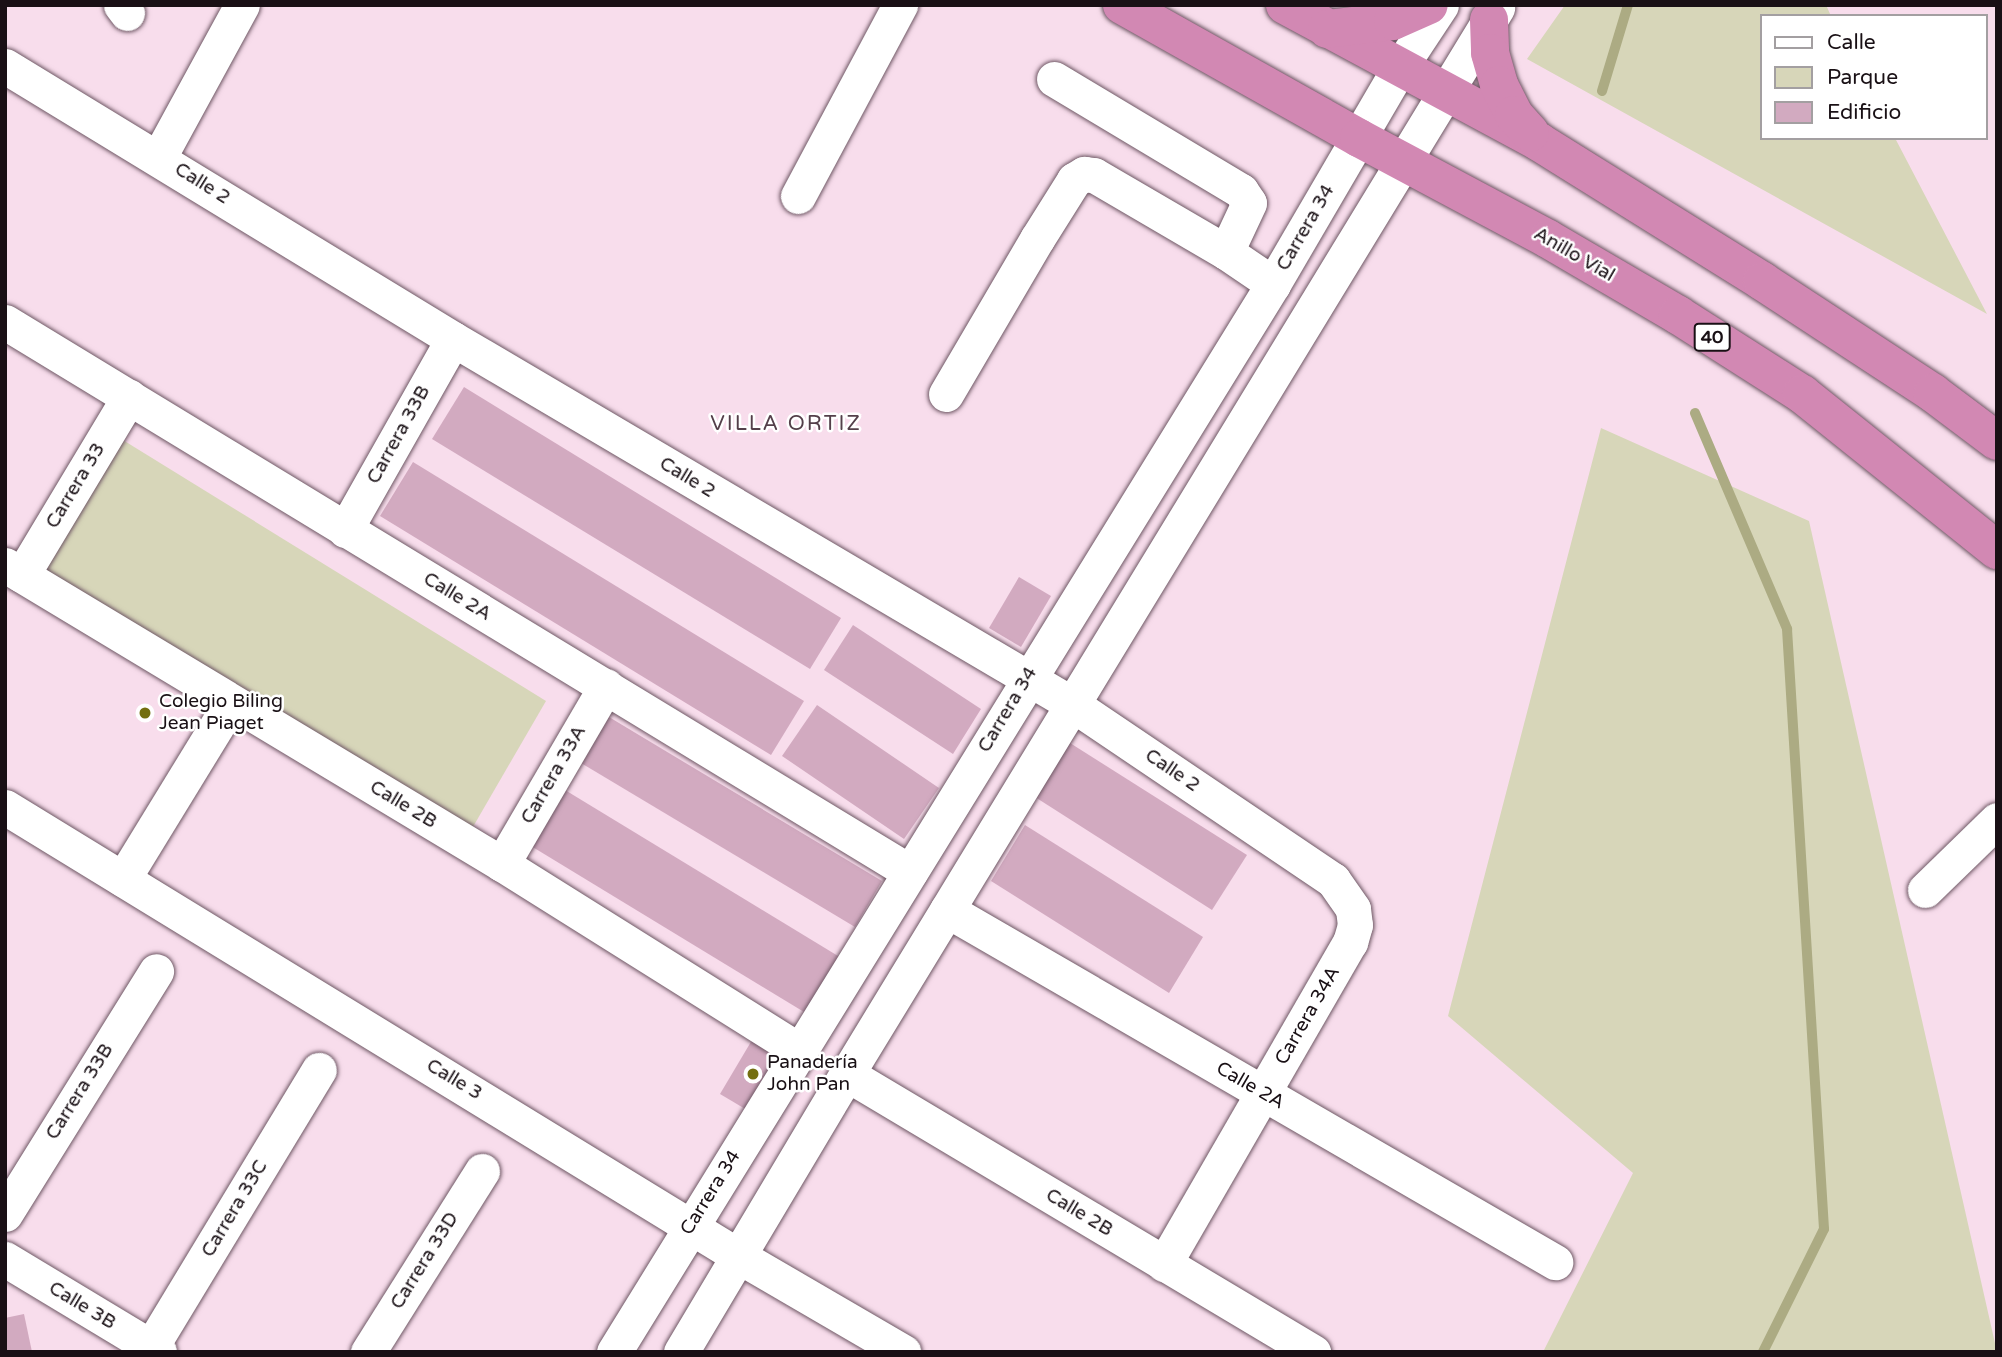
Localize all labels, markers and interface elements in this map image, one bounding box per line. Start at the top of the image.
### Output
legend [1760,14,1988,140]
text: Calle [1827,30,1876,55]
text: Parque [1827,65,1898,90]
text: Edificio [1827,100,1901,125]
street label: Calle 2 [170,158,234,210]
street label: Carrera 34 [1272,181,1340,275]
street label: Anillo Vial [1530,223,1618,287]
road number: 40 [1693,323,1731,352]
street label: Carrera 33B [363,382,435,488]
district label: VILLA ORTIZ [712,411,860,437]
street label: Carrera 33 [42,439,110,533]
street label: Calle 2 [655,453,719,503]
street label: Calle 2A [419,568,495,626]
street label: Carrera 34 [974,663,1042,757]
place label: Colegio Biling Jean Piaget [159,691,283,735]
marker: Colegio Biling Jean Piaget [137,705,153,721]
street label: Carrera 33A [517,722,591,828]
street label: Calle 2 [1140,745,1204,797]
street label: Calle 2B [365,776,441,834]
street label: Carrera 34A [1271,963,1345,1069]
street label: Carrera 33B [41,1040,119,1144]
place label: Panadería John Pan [767,1052,858,1096]
street label: Calle 3 [422,1055,486,1105]
street label: Calle 2A [1212,1057,1288,1115]
marker: Panadería John Pan [745,1066,761,1082]
street label: Carrera 34 [676,1146,746,1240]
street label: Carrera 33C [197,1156,273,1262]
street label: Calle 2B [1041,1184,1117,1242]
street label: Carrera 33D [386,1208,464,1314]
street label: Calle 3B [44,1277,120,1335]

